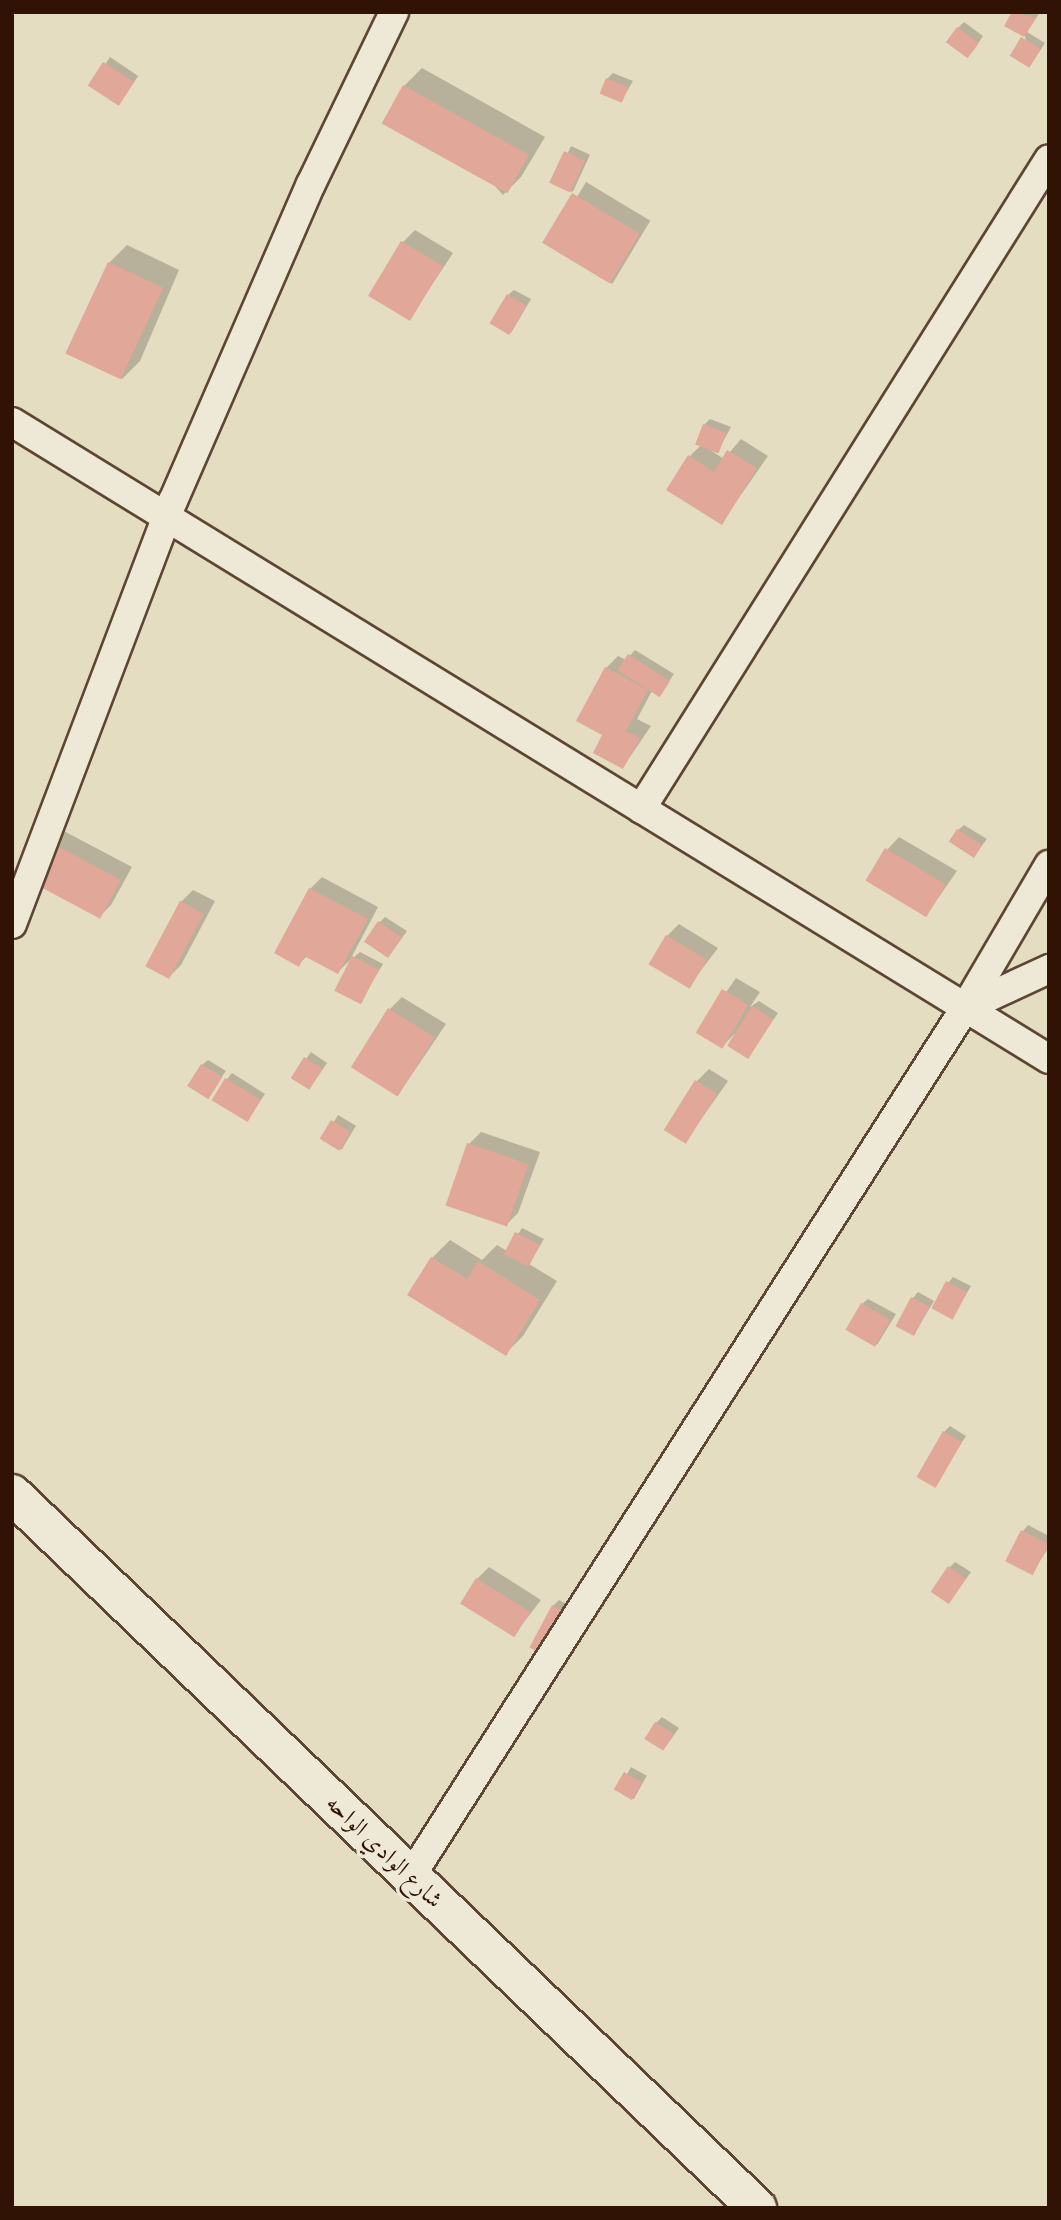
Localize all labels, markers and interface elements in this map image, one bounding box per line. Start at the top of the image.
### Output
street label: شارع الوادي الواحه [321,1788,449,1914]

